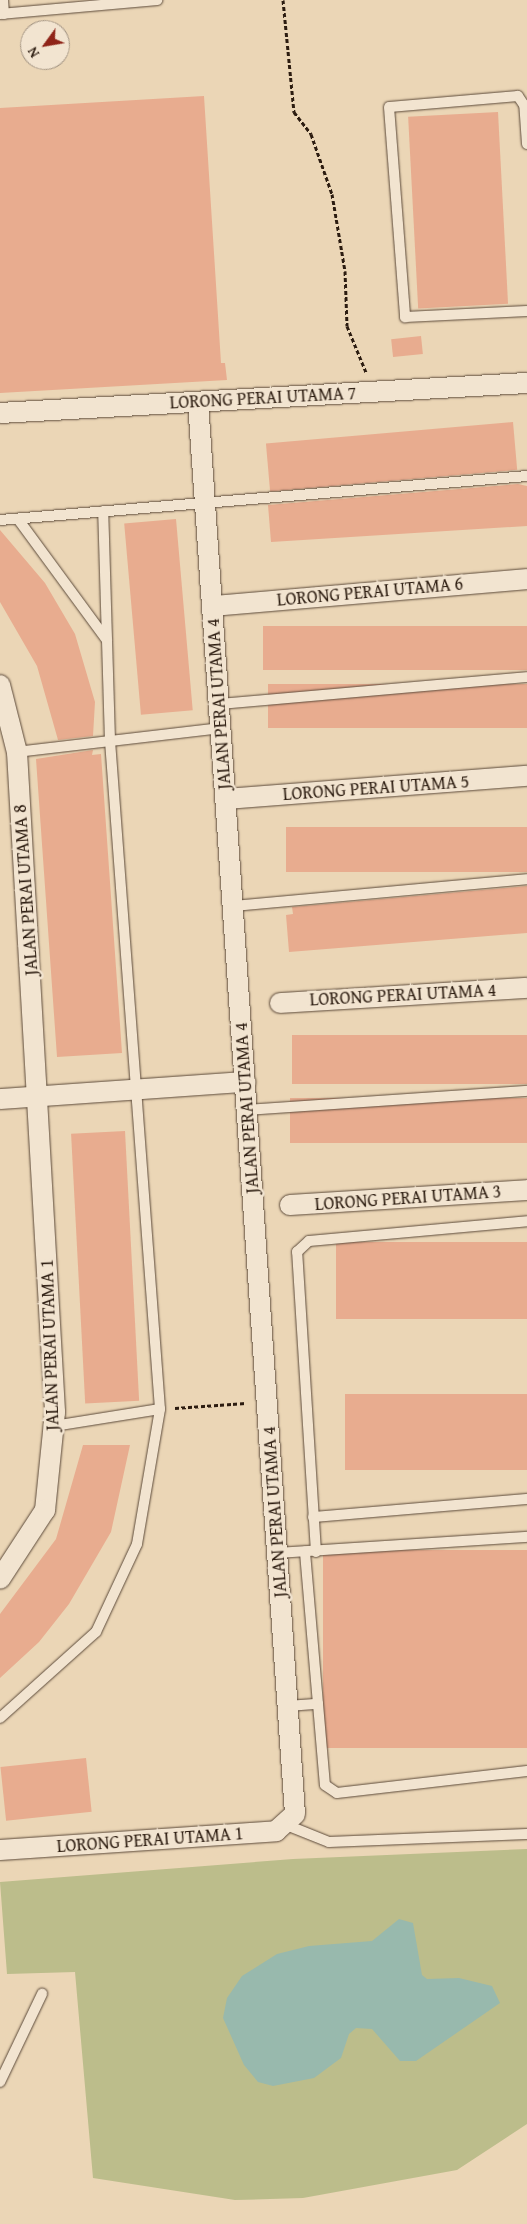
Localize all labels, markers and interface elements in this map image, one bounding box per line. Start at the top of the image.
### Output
north arrow [20,20,70,70]
text: N [22,43,44,62]
street label: LORONG PERAI UTAMA 7 [169,382,357,414]
street label: LORONG PERAI UTAMA 6 [276,573,464,611]
street label: JALAN PERAI UTAMA 4 [202,618,236,790]
street label: LORONG PERAI UTAMA 5 [282,771,470,805]
street label: JALAN PERAI UTAMA 8 [9,804,43,976]
street label: LORONG PERAI UTAMA 4 [309,979,497,1011]
street label: JALAN PERAI UTAMA 4 [230,1022,264,1194]
street label: LORONG PERAI UTAMA 3 [314,1181,502,1215]
street label: JALAN PERAI UTAMA 1 [36,1259,64,1431]
street label: JALAN PERAI UTAMA 4 [258,1426,292,1598]
street label: LORONG PERAI UTAMA 1 [56,1823,244,1857]

